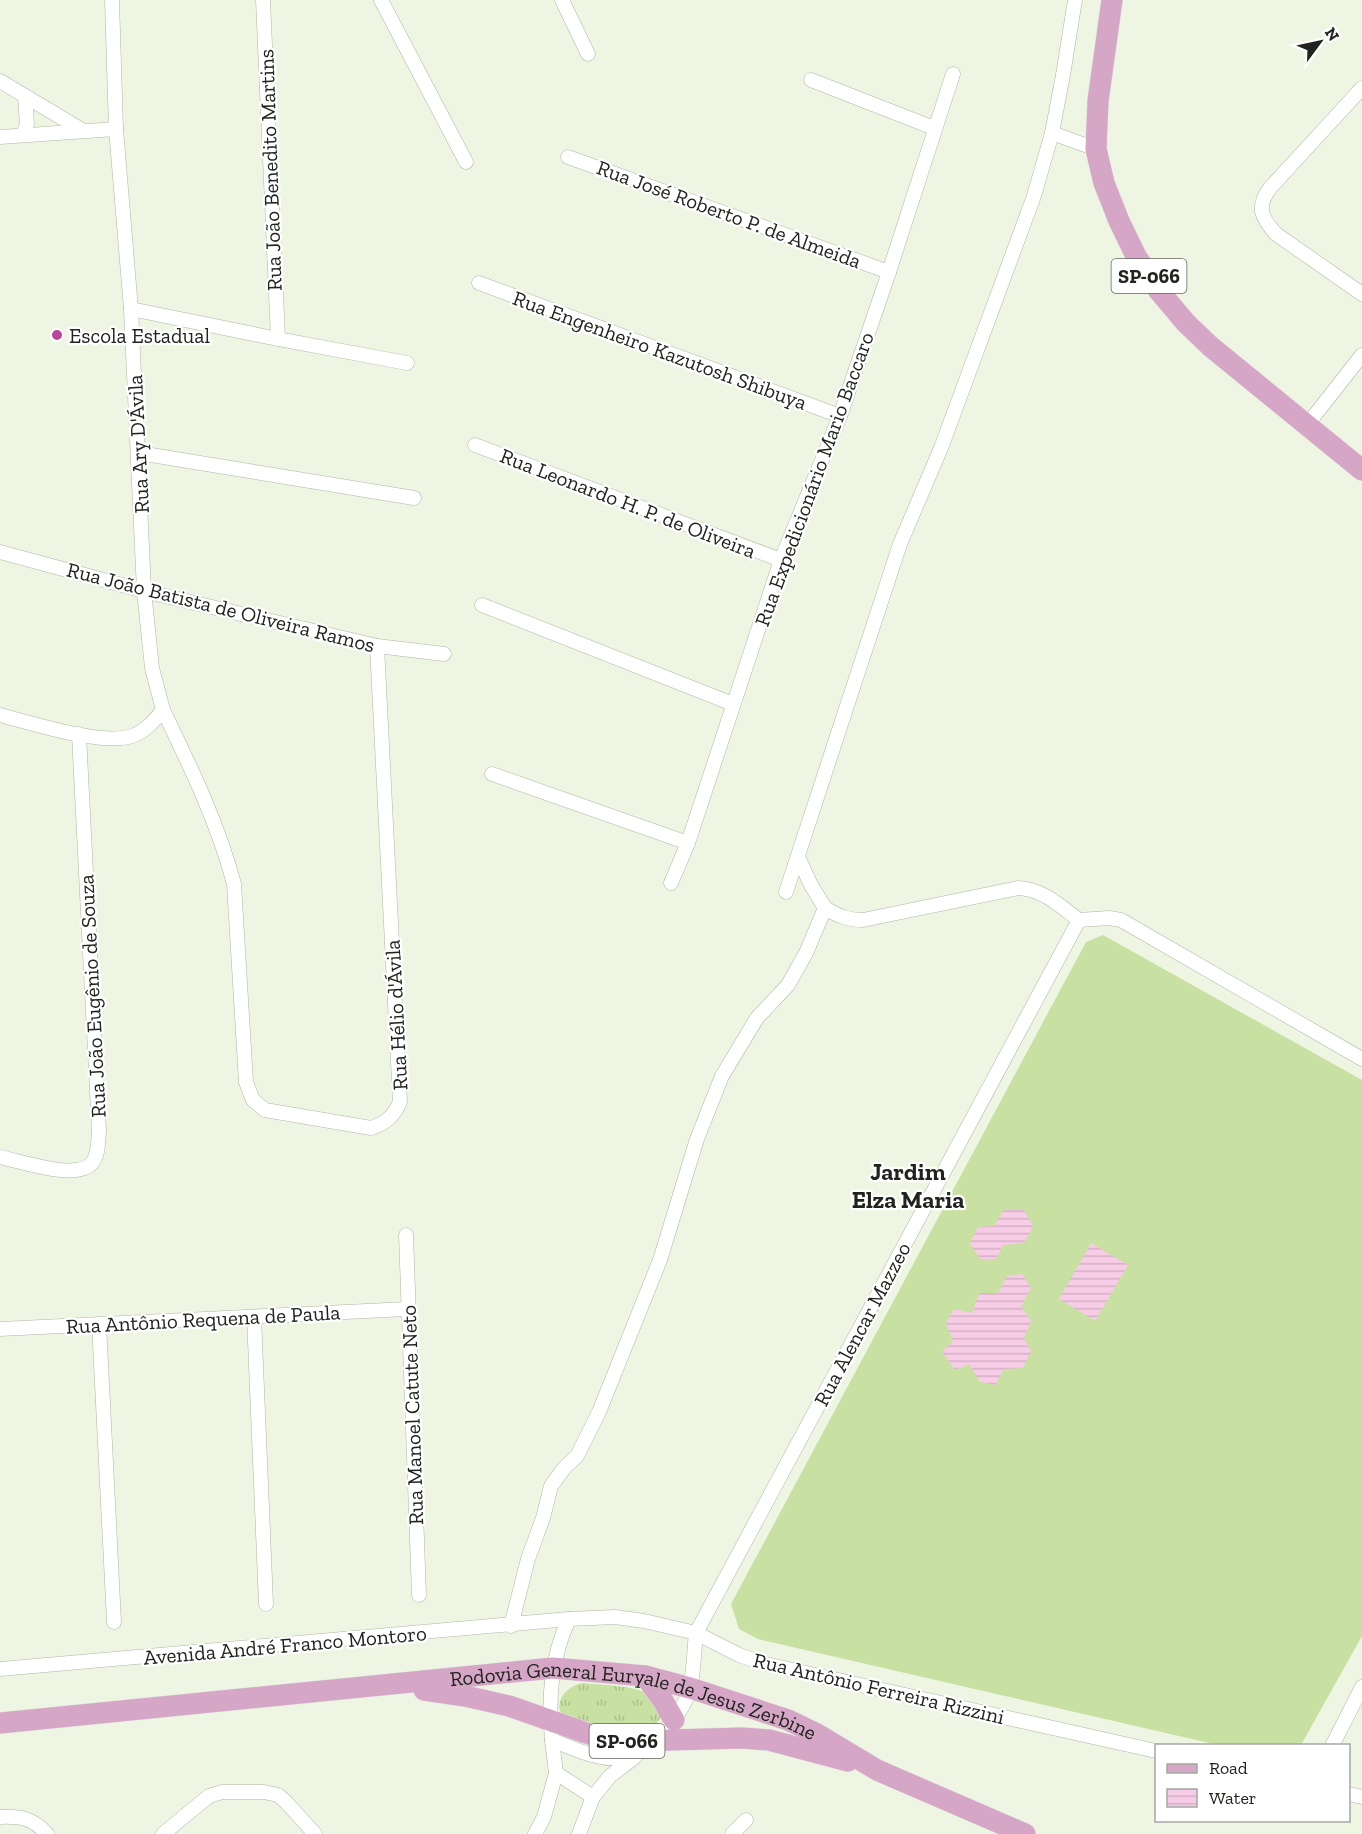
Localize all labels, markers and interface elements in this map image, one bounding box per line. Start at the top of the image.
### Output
north arrow [1290,12,1350,72]
text: N [1321,24,1343,44]
street label: Rua João Benedito Martins [253,49,287,291]
street label: Rua José Roberto P. de Almeida [593,154,865,274]
road number: SP-066 [1112,259,1186,293]
street label: Rua Engenheiro Kazutosh Shibuya [510,285,810,415]
place label: Escola Estadual [69,323,210,348]
marker: Escola Estadual [50,328,64,342]
street label: Rua Expedicionário Mario Baccaro [749,329,879,629]
street label: Rua Ary D'Ávila [122,374,154,514]
street label: Rua Leonardo H. P. de Oliveira [497,443,759,563]
street label: Rua João Batista de Oliveira Ramos [64,557,378,657]
street label: Rua João Eugênio de Souza [73,874,111,1118]
street label: Rua Hélio d'Ávila [380,939,412,1091]
district label: Jardim Elza Maria [852,1157,964,1214]
street label: Rua Alencar Mazzeo [808,1238,916,1410]
street label: Rua Antônio Requena de Paula [65,1299,341,1339]
street label: Rua Manoel Catute Neto [396,1304,428,1526]
street label: Avenida André Franco Montoro [142,1620,428,1670]
street label: Rua Antônio Ferreira Rizzini [751,1647,1007,1729]
street label: Rodovia General Euryale de Jesus Zerbine [448,1655,821,1745]
road number: SP-066 [590,1724,664,1758]
legend [1155,1744,1350,1822]
text: Road [1209,1757,1248,1779]
text: Water [1209,1787,1256,1809]

